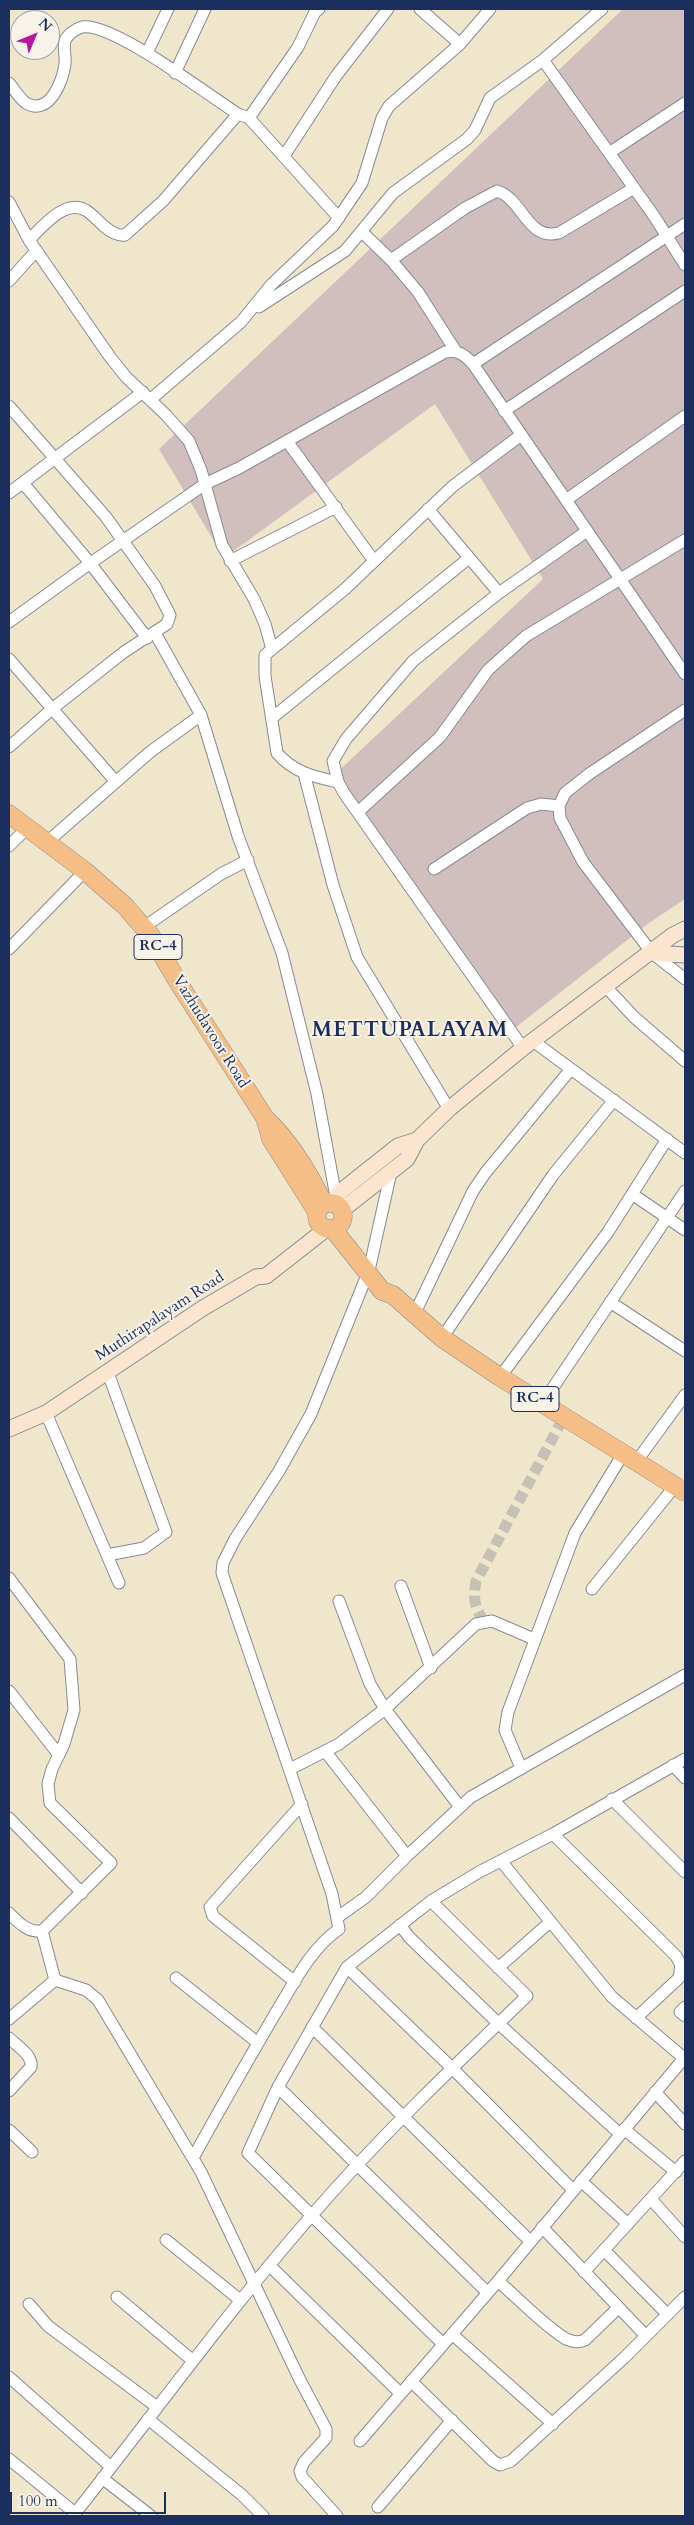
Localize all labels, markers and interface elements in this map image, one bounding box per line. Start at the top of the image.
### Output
north arrow [10,10,60,60]
text: N [34,14,56,36]
road number: RC-4 [134,934,182,960]
street label: Vazhudavoor Road [168,972,252,1092]
district label: METTUPALAYAM [310,1018,510,1044]
street label: Muthirapalayam Road [92,1268,228,1366]
road number: RC-4 [511,1386,559,1412]
scale bar [12,2482,169,2514]
text: 100 m [18,2491,58,2511]

